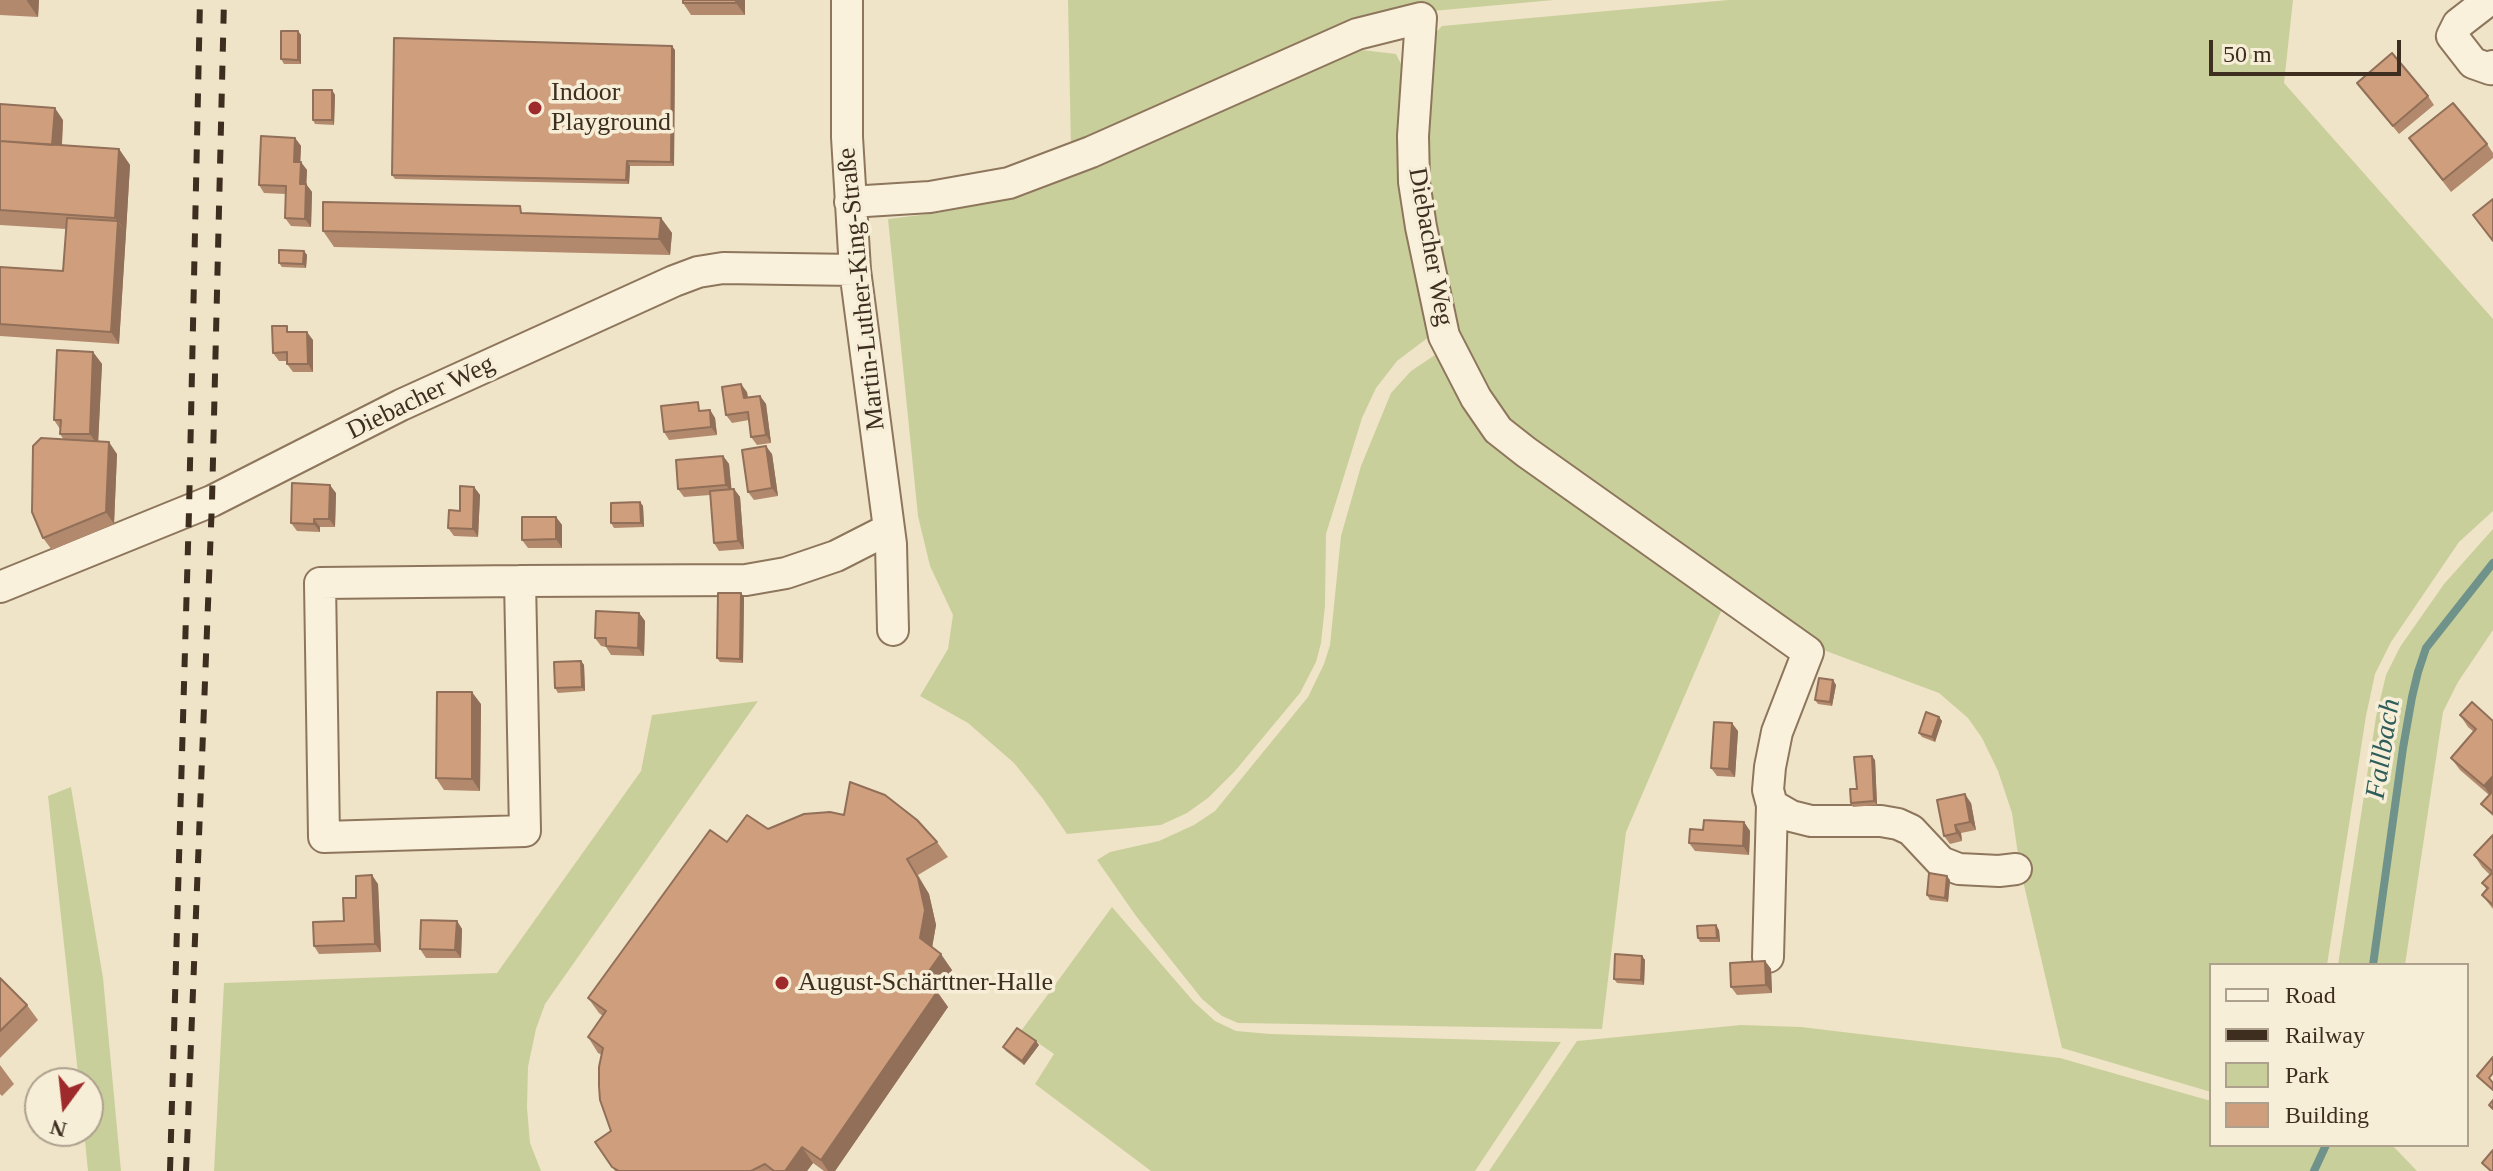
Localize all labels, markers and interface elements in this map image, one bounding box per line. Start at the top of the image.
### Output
scale bar [2213,24,2405,74]
text: 50 m [2223,41,2272,67]
place label: Indoor Playground [551,77,671,138]
marker: Indoor Playground [526,99,544,117]
street label: Martin-Luther-King-Straße [832,146,892,432]
street label: Diebacher Weg [1401,165,1459,329]
street label: Diebacher Weg [342,349,500,447]
water label: Fallbach [2359,696,2409,802]
legend [2209,963,2469,1147]
place label: August-Schärttner-Halle [798,967,1053,999]
marker: August-Schärttner-Halle [773,974,791,992]
text: Road [2285,982,2336,1008]
text: Railway [2285,1022,2365,1048]
text: Park [2285,1062,2329,1088]
north arrow [24,1067,104,1147]
text: Building [2285,1102,2369,1128]
text: N [47,1115,69,1143]

